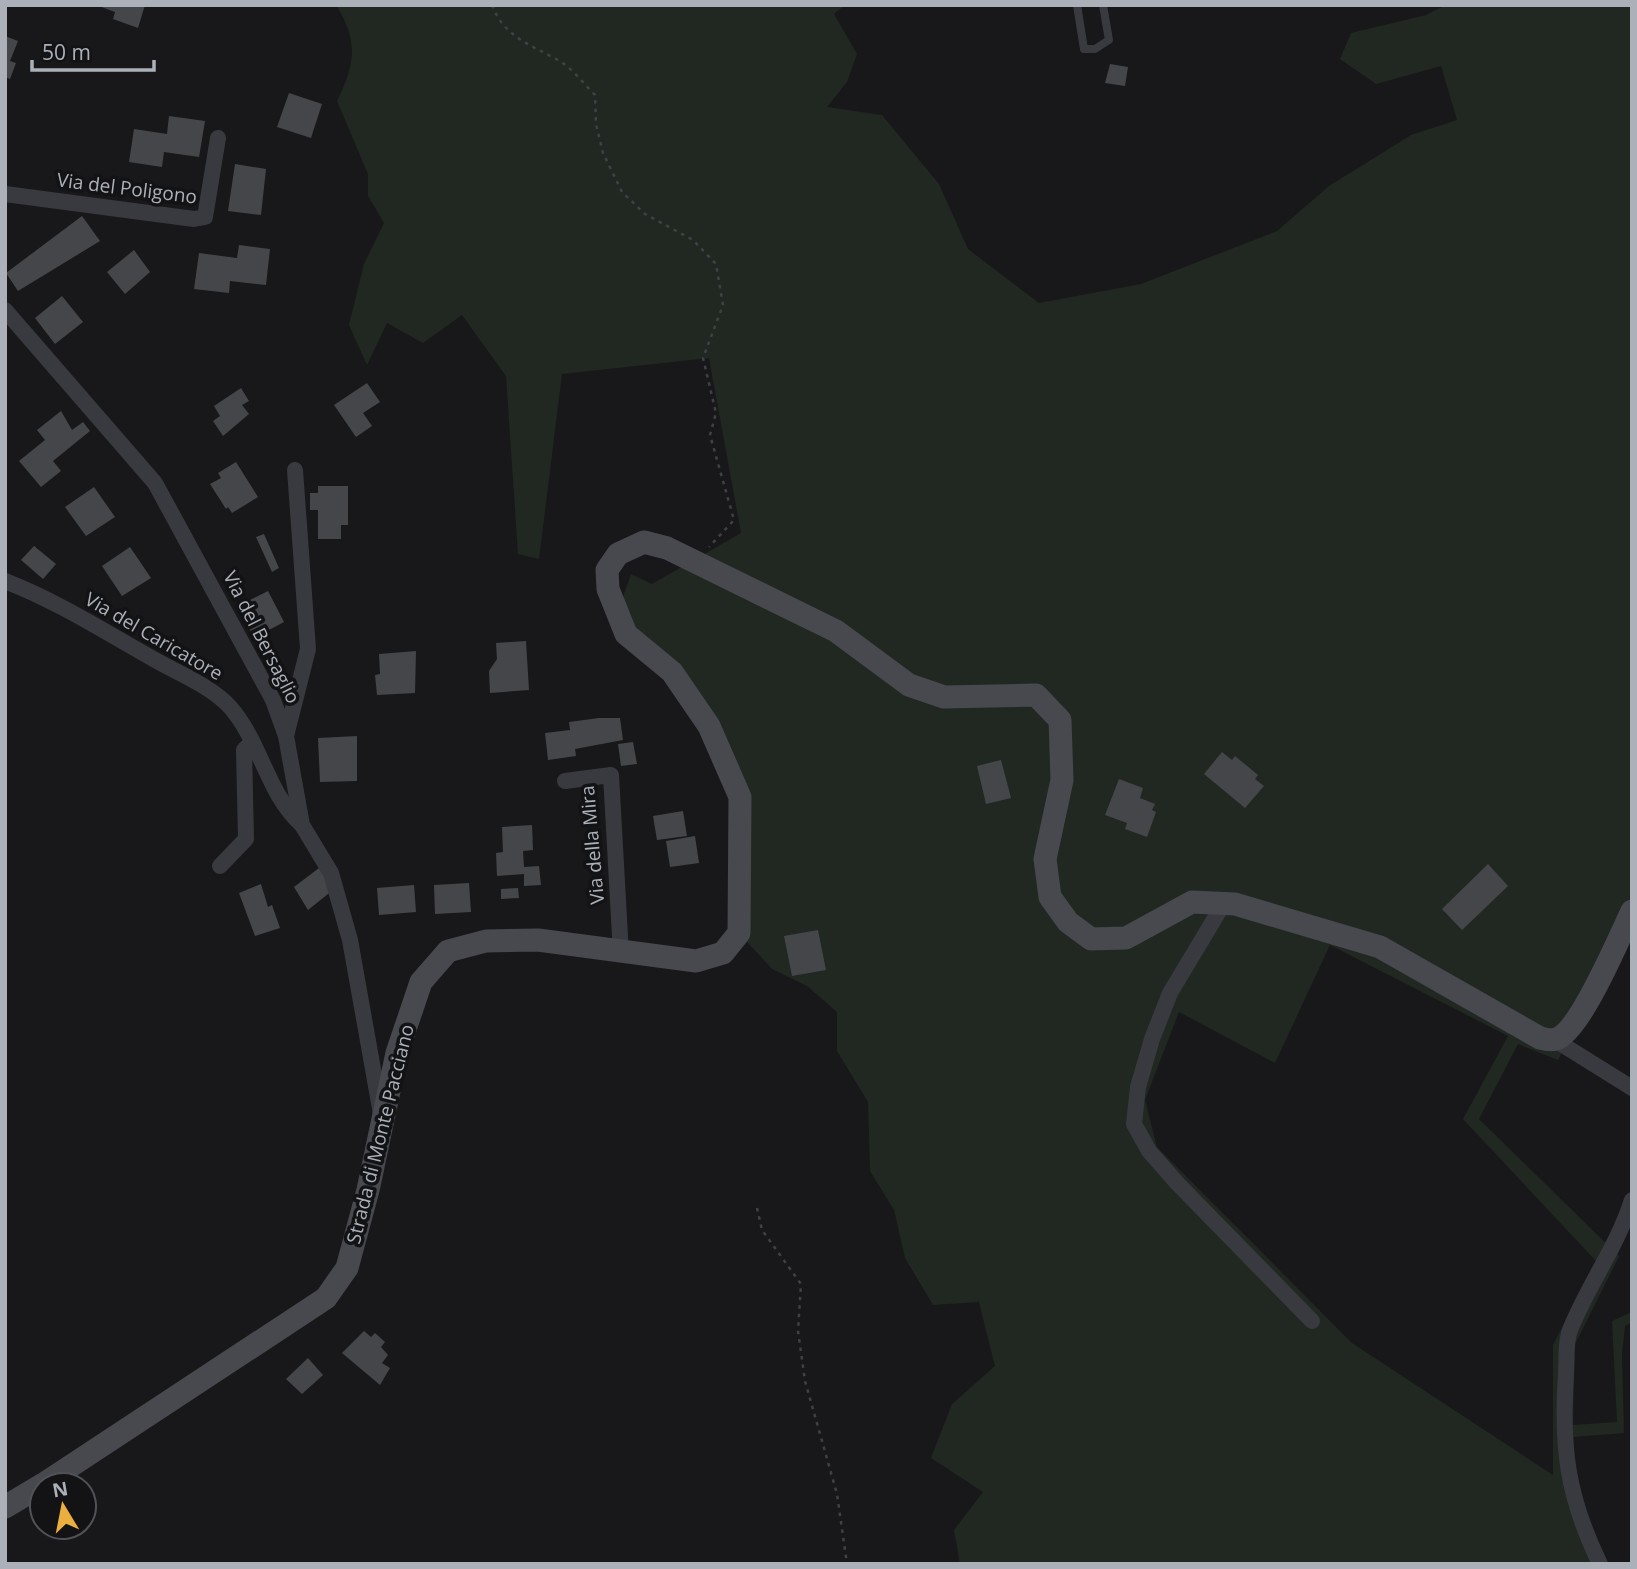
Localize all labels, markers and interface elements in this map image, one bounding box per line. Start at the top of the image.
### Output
scale bar [32,28,154,72]
text: 50 m [42,38,91,66]
street label: Via del Poligono [55,167,199,209]
street label: Via del Bersaglio [217,566,307,708]
street label: Via del Caricatore [80,586,228,686]
street label: Via della Mira [574,784,610,906]
street label: Strada di Monte Pacciano [340,1022,420,1246]
north arrow [28,1471,98,1541]
text: N [50,1475,70,1503]

